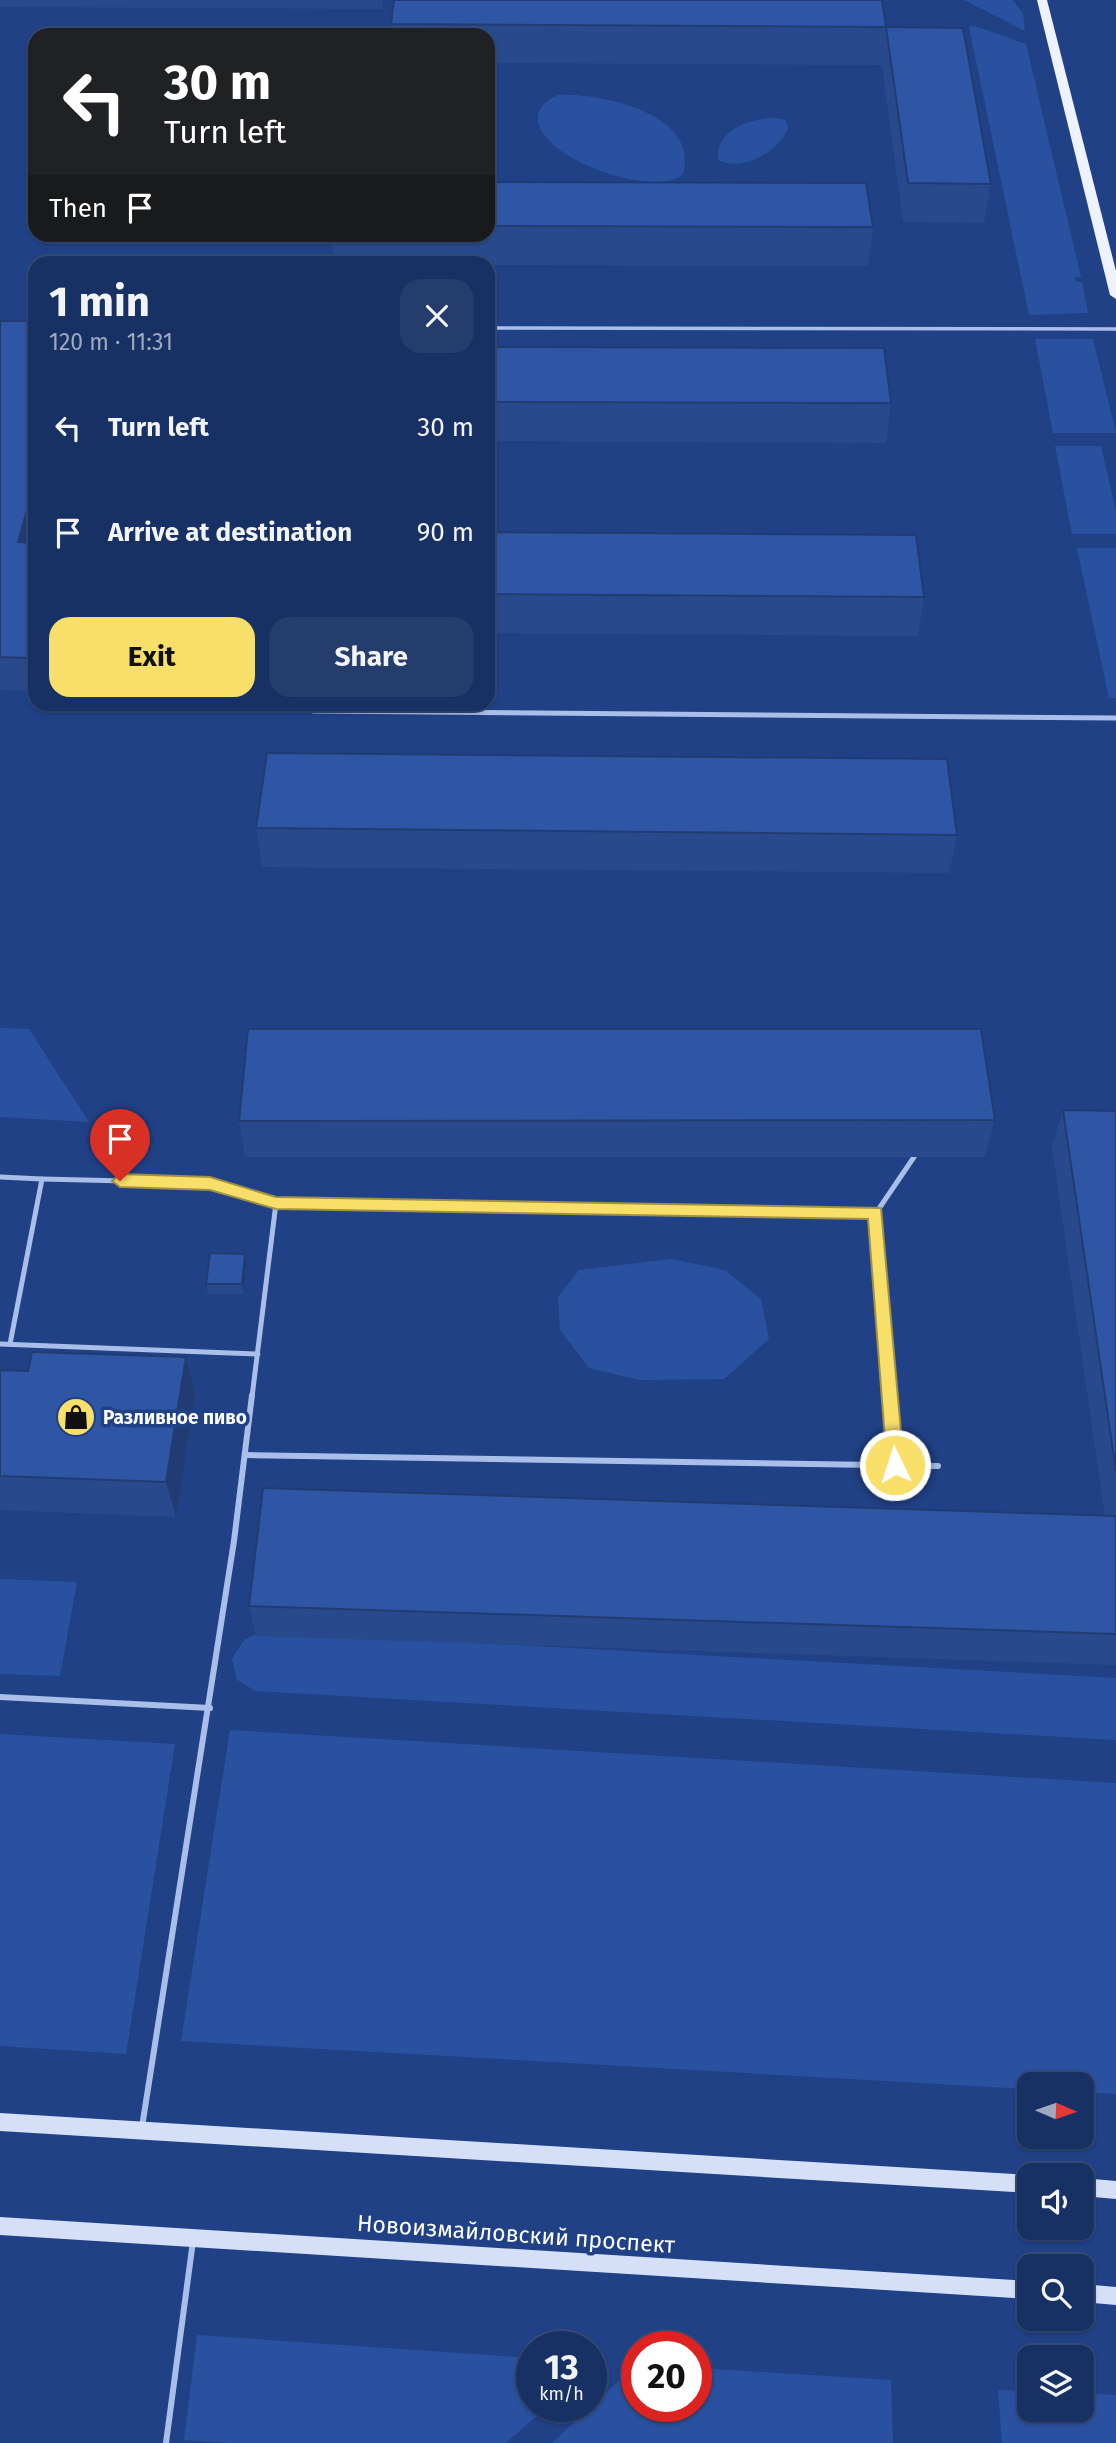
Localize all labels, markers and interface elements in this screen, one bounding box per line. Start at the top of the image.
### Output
text: 30 m [164,53,271,112]
icon: left [49,56,140,147]
text: Turn left [164,113,286,151]
icon: arrive [121,189,159,227]
text: Then [49,193,107,224]
text: 1 min [49,277,150,327]
button: close [400,279,474,353]
text: 120 m · 11:31 [49,328,173,356]
icon: left [49,409,87,447]
text: Turn left [108,412,209,443]
text: 30 m [417,412,474,443]
icon: arrive [49,514,87,552]
text: Arrive at destination [108,517,352,548]
text: 90 m [417,517,474,548]
button: Exit [49,617,255,697]
button: Share [269,617,474,697]
pin [90,1109,150,1181]
icon: arrive [101,1120,139,1158]
shop icon: Разливное пиво [55,1396,97,1438]
place label: Разливное пиво [103,1406,247,1429]
position arrow [858,1428,932,1502]
north arrow [1017,2072,1094,2149]
map controls [1017,2072,1094,2422]
button: sound [1017,2163,1094,2240]
street label: Новоизмайловский проспект [356,2209,677,2259]
button: search [1017,2254,1094,2331]
speed limit sign: 20 [621,2331,712,2422]
button: layers [1017,2345,1094,2422]
text: 13 [544,2346,579,2388]
text: km/h [539,2383,584,2405]

